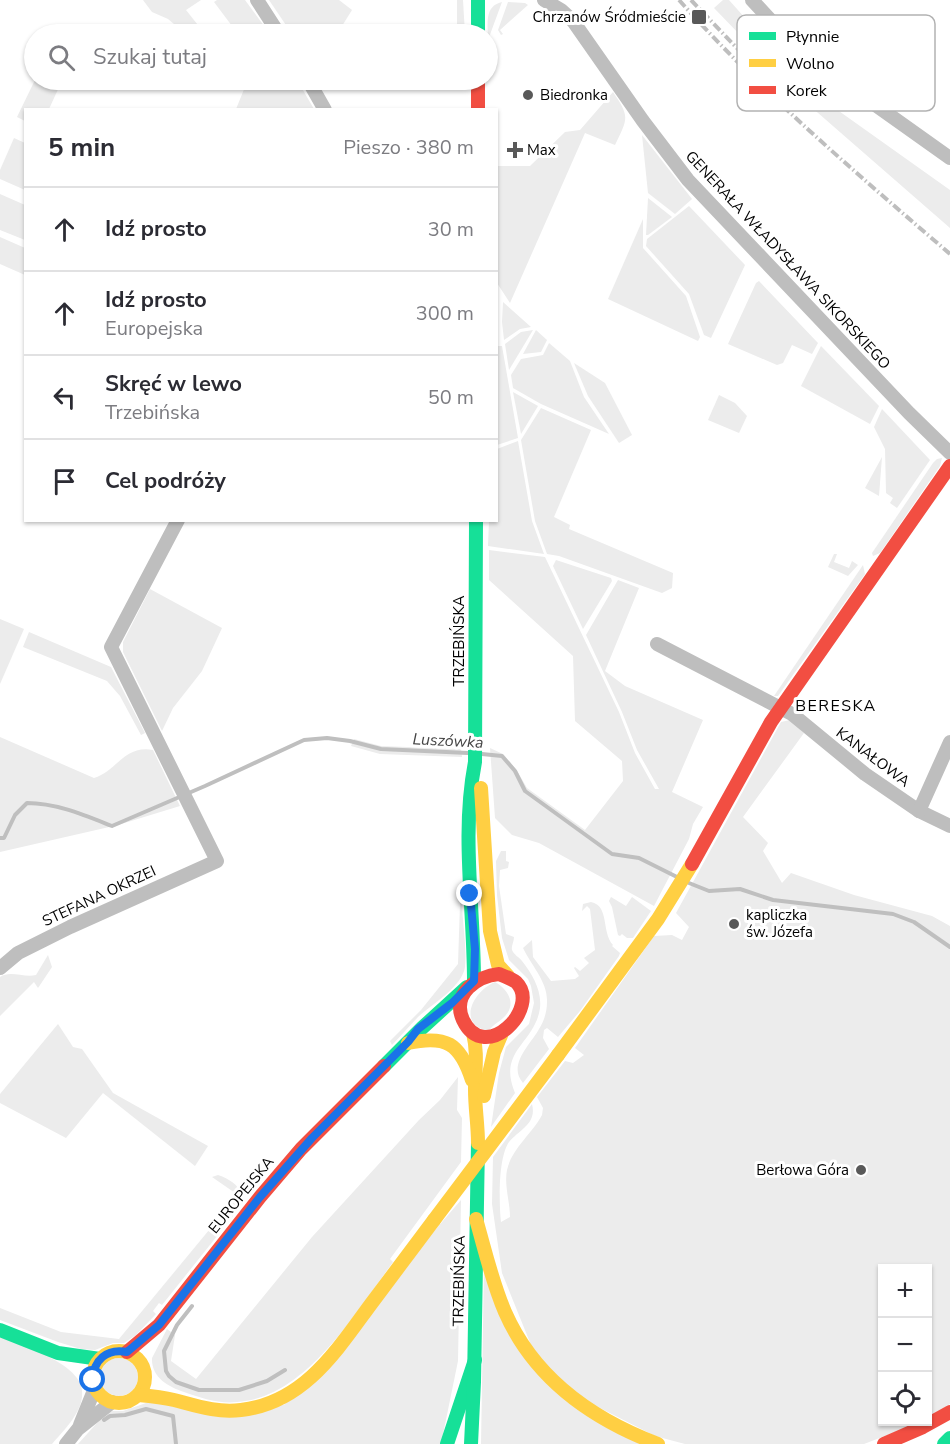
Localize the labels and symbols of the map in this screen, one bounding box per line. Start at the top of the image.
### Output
place label: Chrzanów Śródmieście [532,6,686,27]
marker: Chrzanów Śródmieście [690,8,708,26]
legend [737,15,935,111]
text: Płynnie [786,26,839,48]
text: Wolno [786,53,834,75]
text: Korek [786,80,828,102]
place label: Biedronka [540,85,608,105]
marker: Biedronka [521,88,535,102]
place label: Max [527,140,556,160]
marker: Max [508,143,522,157]
street label: GENERAŁA WŁADYSŁAWA SIKORSKIEGO [681,146,895,374]
street label: TRZEBIŃSKA [449,596,469,686]
district label: BERESKA [795,695,877,717]
street label: KANAŁOWA [832,723,914,791]
water label: Luszówka [412,728,484,754]
street label: STEFANA OKRZEI [39,861,159,931]
route end [456,880,482,906]
place label: kapliczka św. Józefa [746,905,813,942]
marker: kapliczka św. Józefa [727,917,741,931]
street label: EUROPEJSKA [204,1152,278,1238]
place label: Berłowa Góra [756,1160,849,1180]
marker: Berłowa Góra [854,1163,868,1177]
street label: TRZEBIŃSKA [448,1235,470,1327]
route start [79,1366,105,1392]

